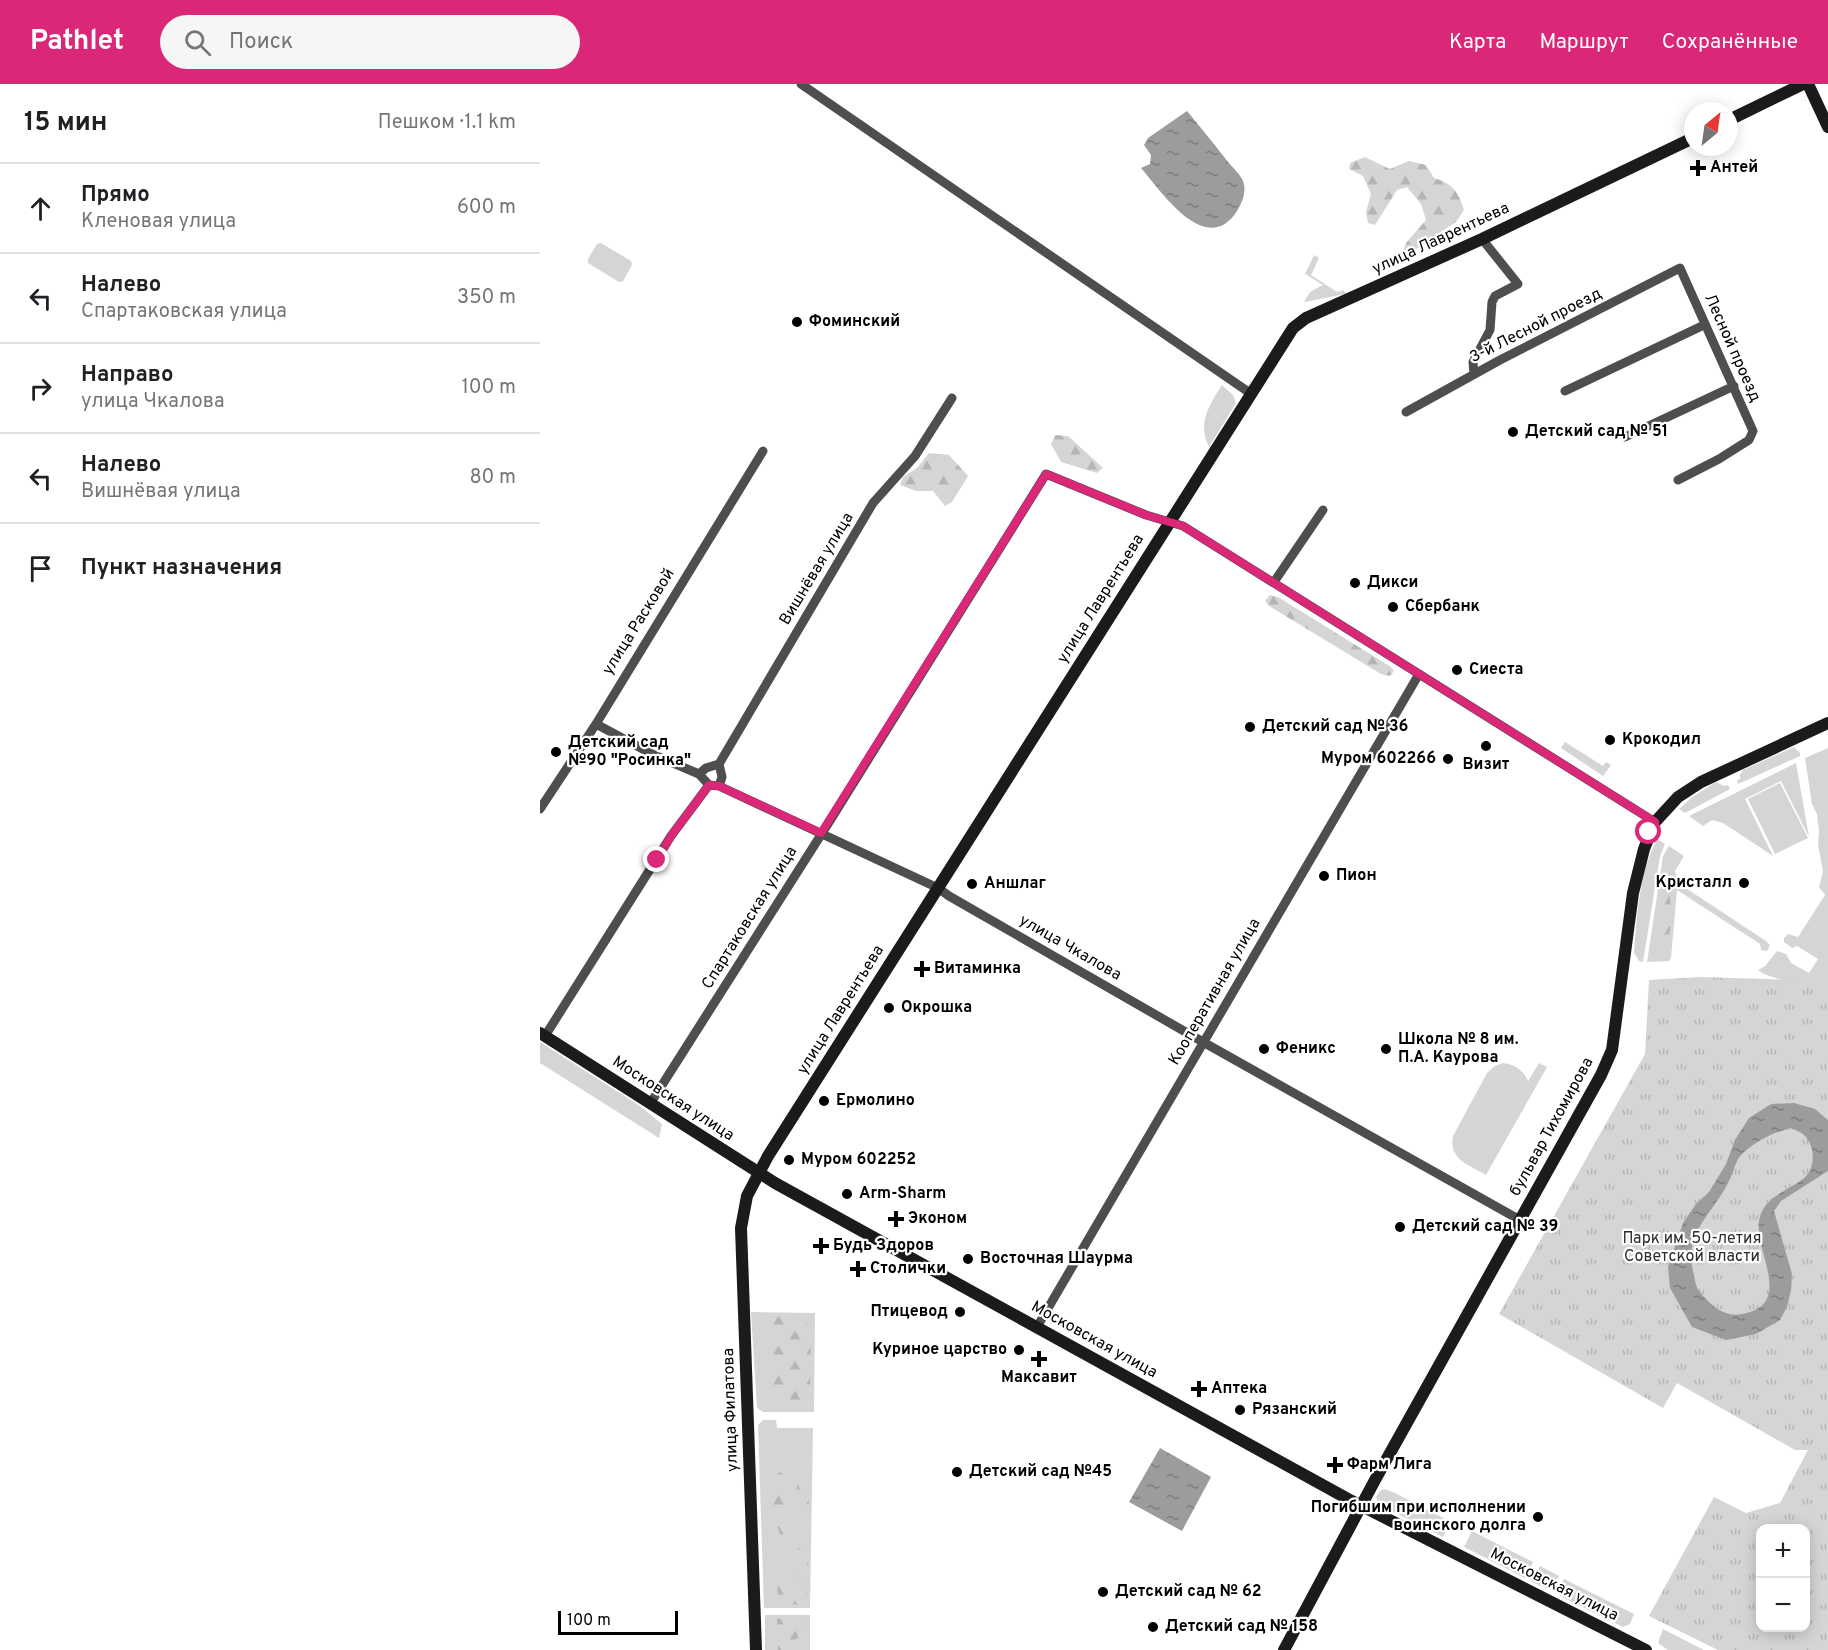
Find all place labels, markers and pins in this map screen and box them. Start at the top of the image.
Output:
place label: Антей [1710,158,1758,178]
marker: Антей [1691,161,1705,175]
place label: Фоминский [809,312,900,332]
marker: Фоминский [790,315,804,329]
place label: Детский сад № 51 [1525,422,1668,442]
marker: Детский сад № 51 [1506,425,1520,439]
place label: Дикси [1367,573,1418,593]
marker: Дикси [1348,576,1362,590]
place label: Сбербанк [1405,597,1480,617]
marker: Сбербанк [1386,600,1400,614]
place label: Сиеста [1469,660,1523,680]
marker: Сиеста [1450,663,1464,677]
place label: Детский сад № 36 [1262,717,1408,737]
marker: Детский сад № 36 [1243,720,1257,734]
place label: Крокодил [1622,730,1701,750]
place label: Детский сад №90 "Росинка" [568,733,691,771]
marker: Крокодил [1603,733,1617,747]
marker: Визит [1479,739,1493,753]
marker: Детский сад №90 "Росинка" [549,745,563,759]
place label: Муром 602266 [1321,749,1436,769]
marker: Муром 602266 [1441,752,1455,766]
place label: Визит [1463,755,1510,775]
place label: Пион [1336,866,1377,886]
marker: Пион [1317,869,1331,883]
place label: Кристалл [1656,873,1732,893]
place label: Аншлаг [984,874,1046,894]
marker: Кристалл [1737,876,1751,890]
marker: Аншлаг [965,877,979,891]
place label: Витаминка [934,959,1021,979]
marker: Витаминка [915,962,929,976]
place label: Окрошка [901,998,972,1018]
marker: Окрошка [882,1001,896,1015]
place label: Школа № 8 им. П.А. Каурова [1398,1030,1519,1068]
place label: Феникс [1276,1039,1336,1059]
marker: Феникс [1257,1042,1271,1056]
marker: Школа № 8 им. П.А. Каурова [1379,1042,1393,1056]
place label: Ермолино [836,1091,915,1111]
marker: Ермолино [817,1094,831,1108]
place label: Муром 602252 [801,1150,916,1170]
marker: Муром 602252 [782,1153,796,1167]
place label: Arm-Sharm [859,1184,946,1204]
marker: Arm-Sharm [840,1187,854,1201]
place label: Эконом [908,1209,967,1229]
marker: Эконом [889,1212,903,1226]
place label: Детский сад № 39 [1412,1217,1558,1237]
marker: Детский сад № 39 [1393,1220,1407,1234]
place label: Будь Здоров [833,1236,934,1256]
marker: Будь Здоров [814,1239,828,1253]
place label: Восточная Шаурма [980,1249,1133,1269]
marker: Восточная Шаурма [961,1252,975,1266]
place label: Столички [870,1259,946,1279]
marker: Столички [851,1262,865,1276]
place label: Птицевод [870,1302,948,1322]
marker: Птицевод [953,1305,967,1319]
place label: Куриное царство [872,1340,1007,1360]
marker: Куриное царство [1012,1343,1026,1357]
marker: Максавит [1032,1352,1046,1366]
place label: Максавит [1001,1368,1077,1388]
place label: Аптека [1211,1379,1267,1399]
marker: Аптека [1192,1382,1206,1396]
place label: Рязанский [1252,1400,1337,1420]
marker: Рязанский [1233,1403,1247,1417]
place label: Фарм Лига [1347,1455,1432,1475]
marker: Фарм Лига [1328,1458,1342,1472]
place label: Детский сад №45 [969,1462,1112,1482]
marker: Детский сад №45 [950,1465,964,1479]
place label: Погибшим при исполнении воинского долга [1311,1498,1526,1536]
marker: Погибшим при исполнении воинского долга [1531,1510,1545,1524]
place label: Детский сад № 62 [1115,1582,1262,1602]
marker: Детский сад № 62 [1096,1585,1110,1599]
place label: Детский сад № 158 [1165,1617,1318,1637]
marker: Детский сад № 158 [1146,1620,1160,1634]

